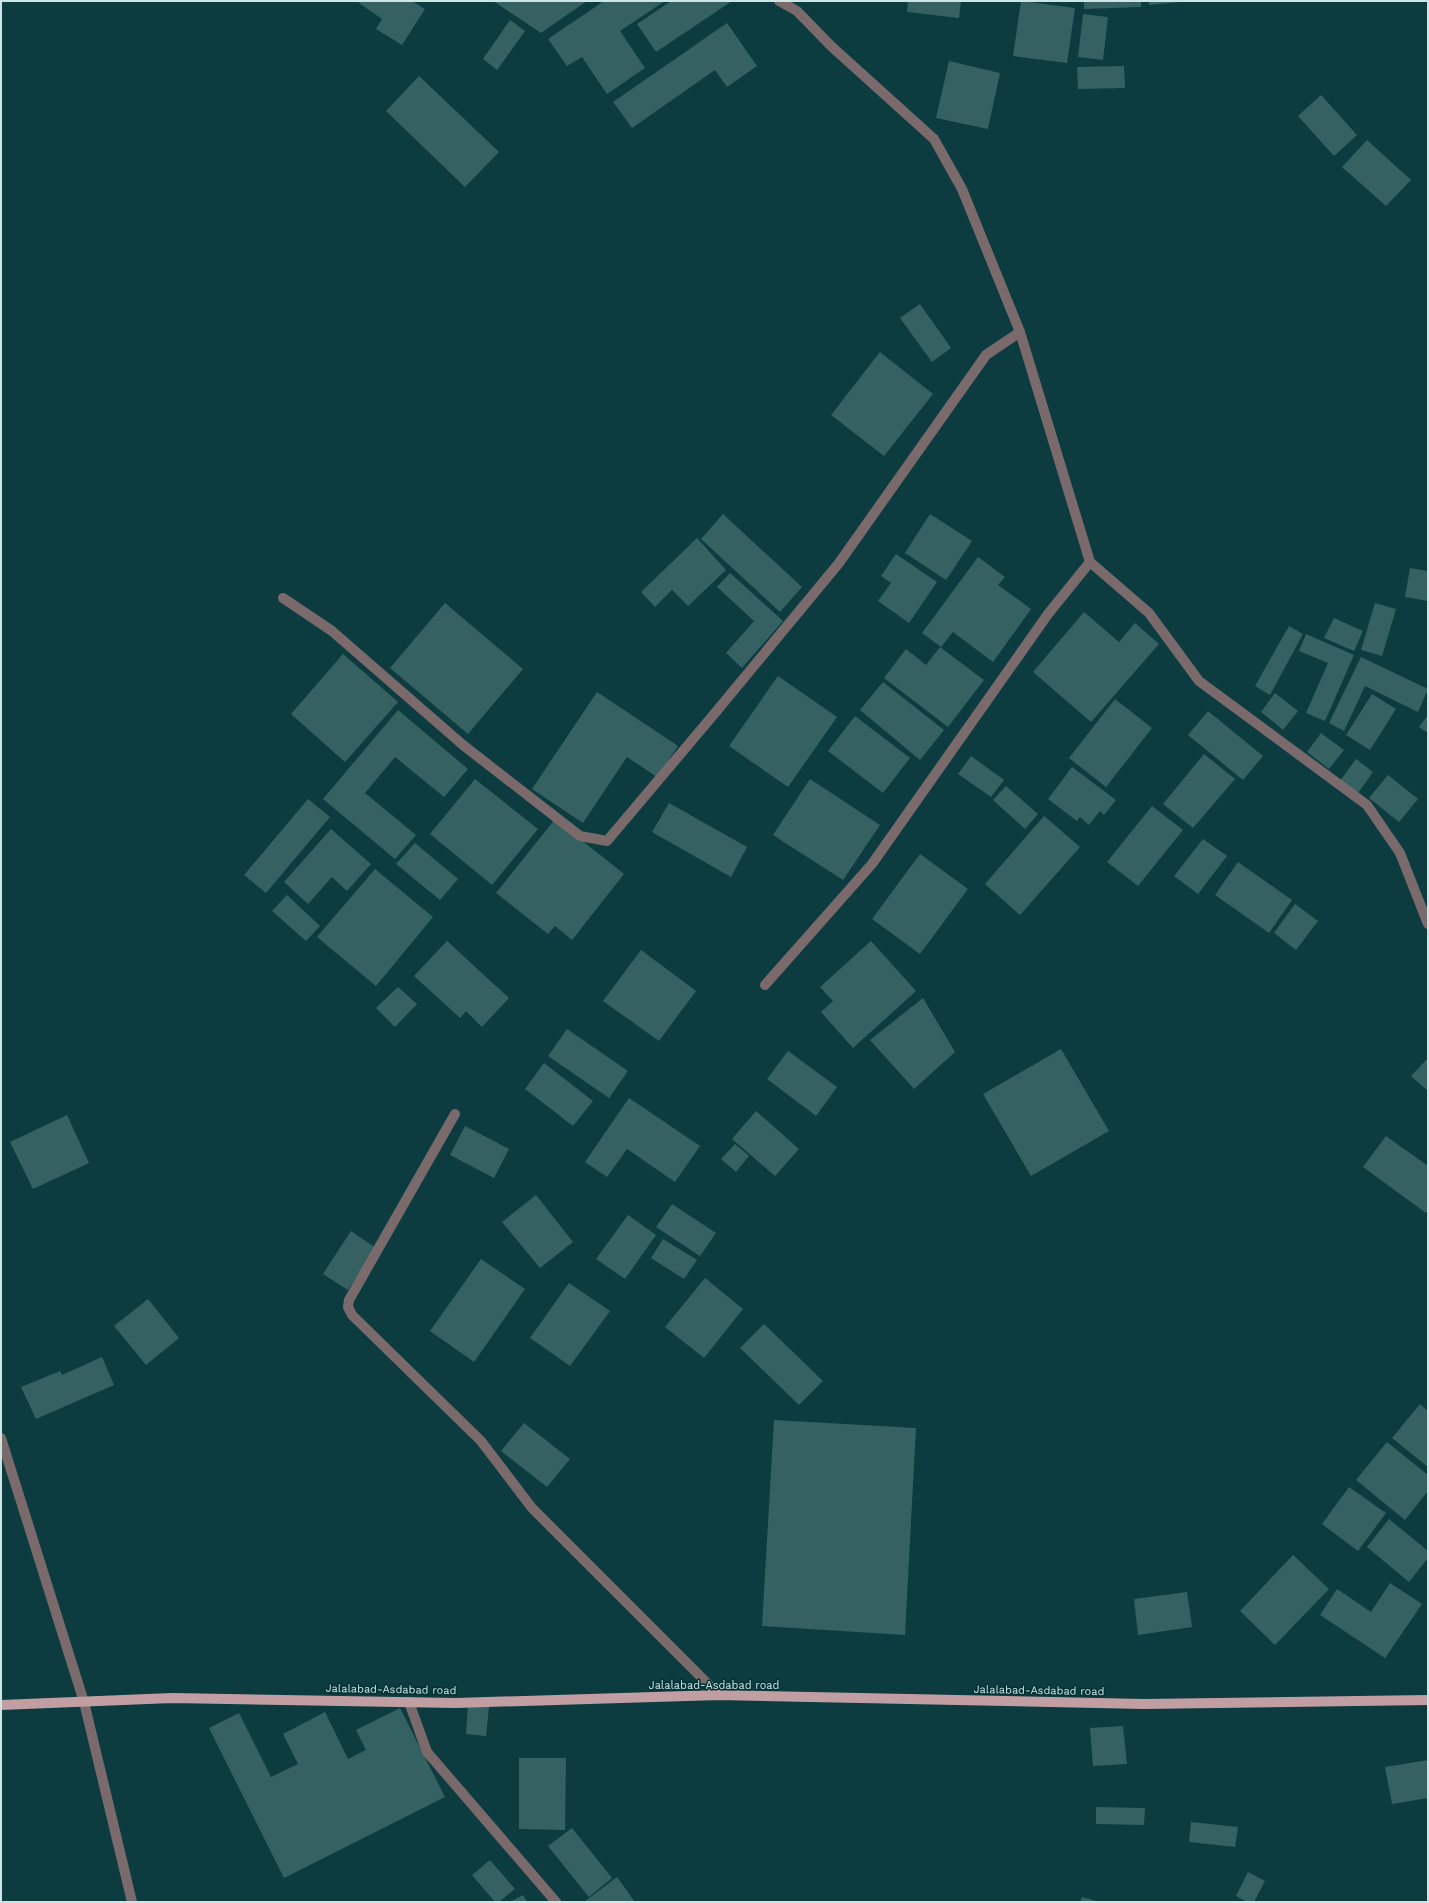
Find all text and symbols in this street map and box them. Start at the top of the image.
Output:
street label: Jalalabad-Asdabad road [649,1679,779,1692]
street label: Jalalabad-Asdabad road [325,1682,456,1697]
street label: Jalalabad-Asdabad road [973,1683,1104,1698]

